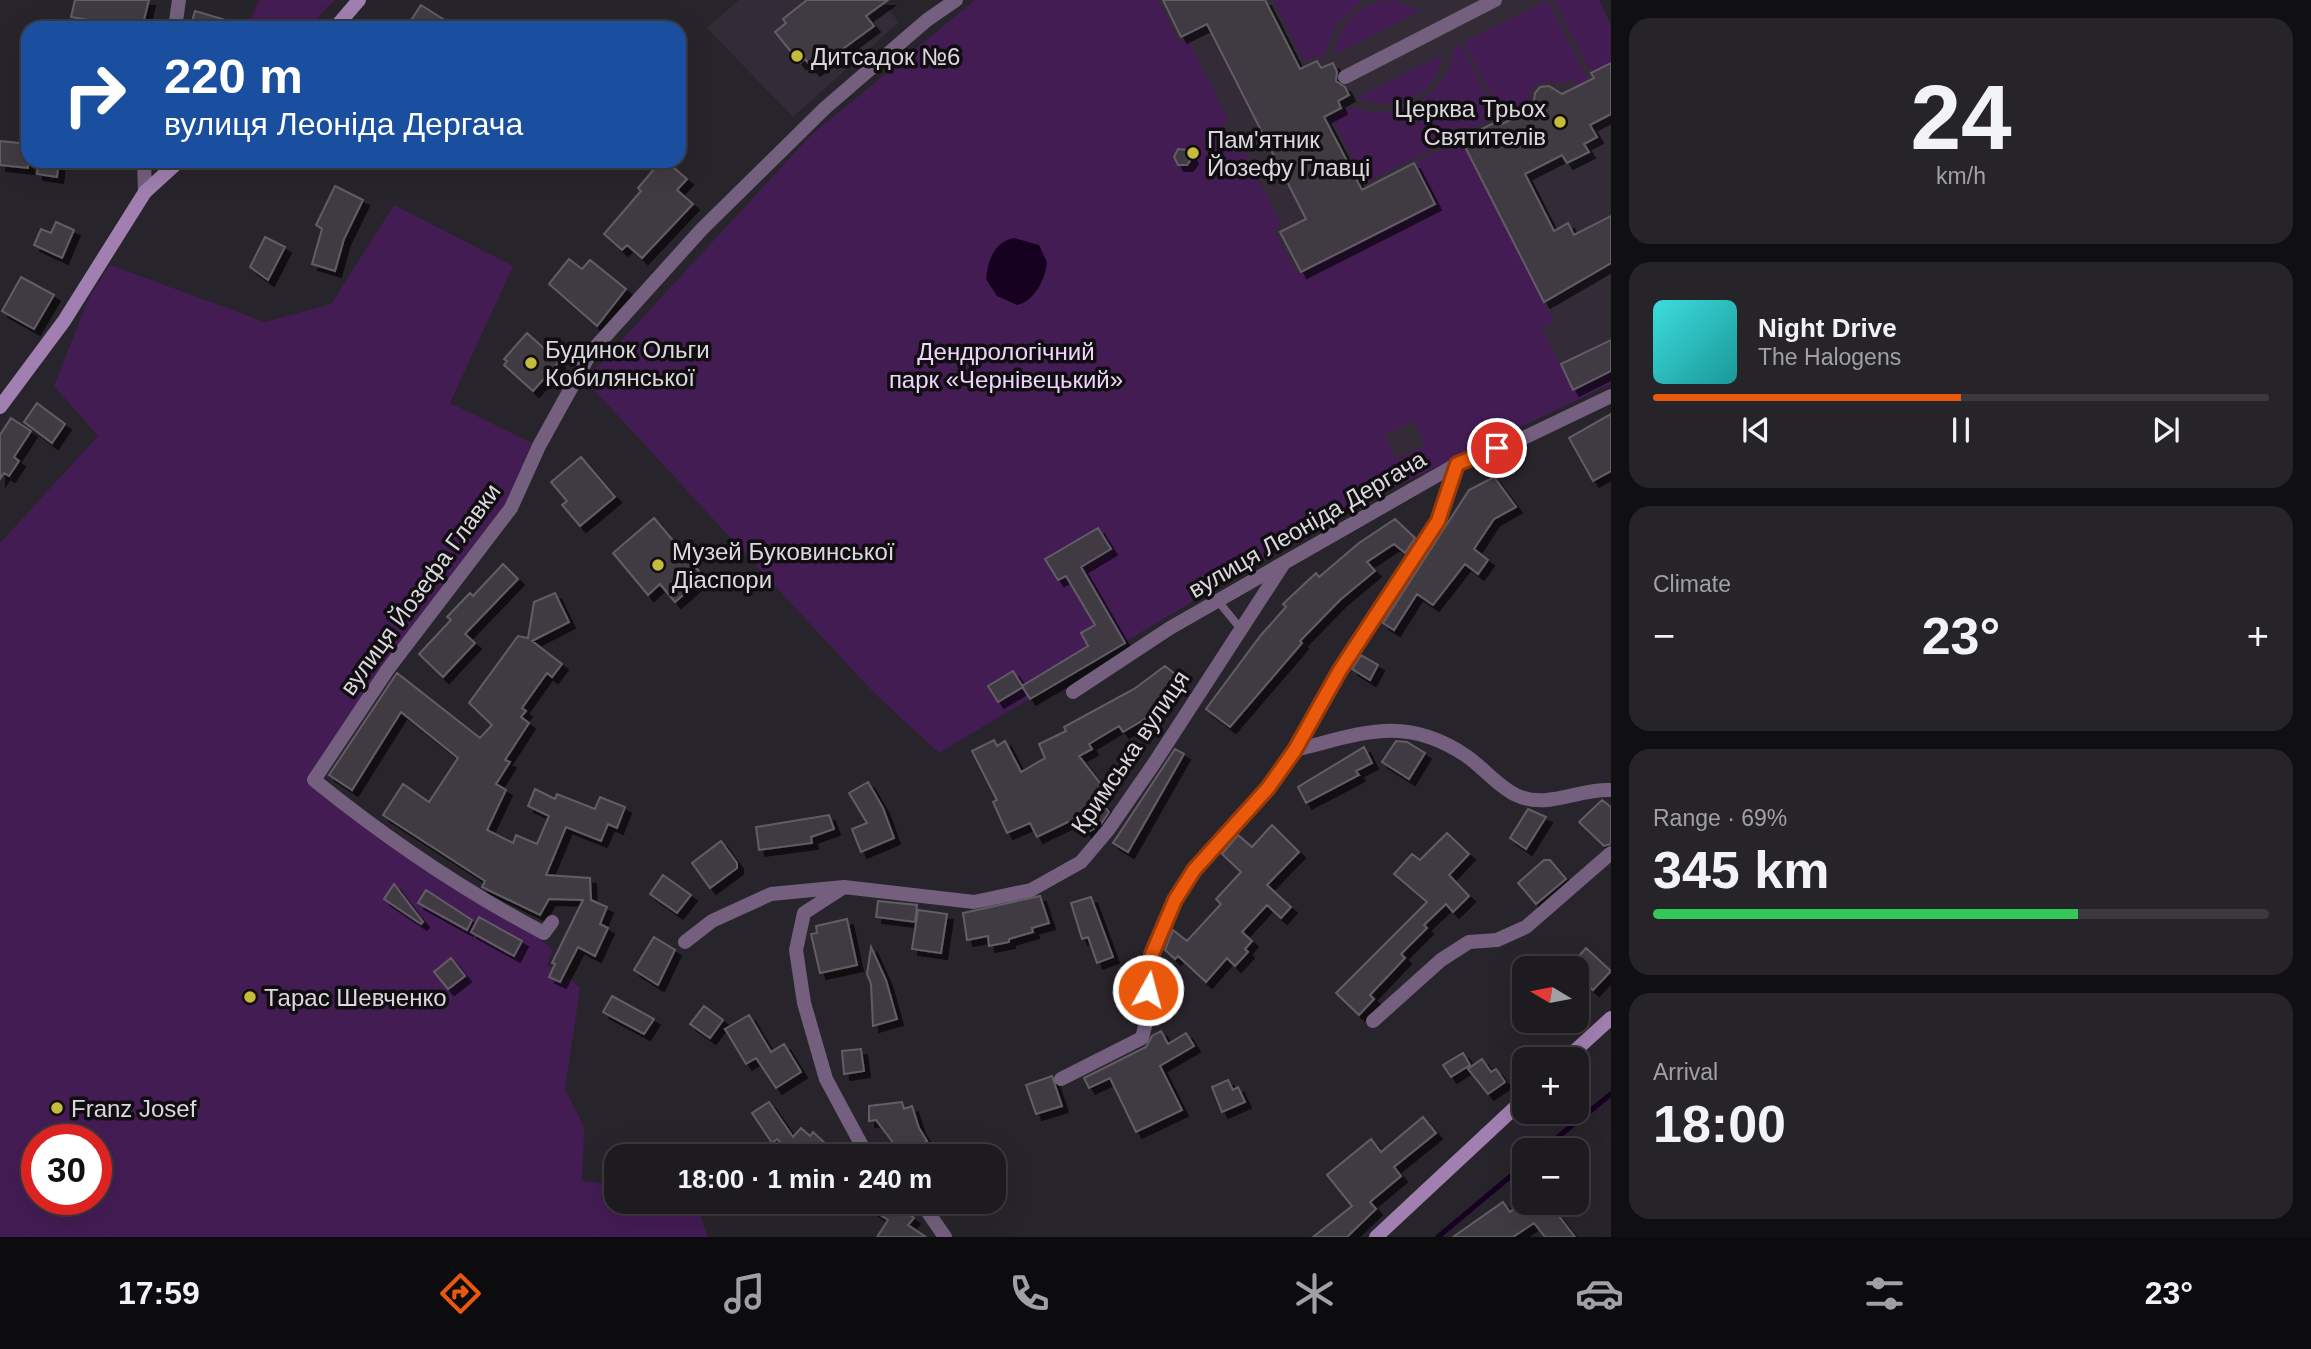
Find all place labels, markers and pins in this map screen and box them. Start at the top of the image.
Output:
place label: Дитсадок №6 [811,43,960,70]
marker: Дитсадок №6 [789,48,805,64]
place label: Церква Трьох Святителів [1394,95,1546,150]
marker: Церква Трьох Святителів [1552,114,1568,130]
place label: Пам'ятник Йозефу Главці [1207,126,1370,181]
marker: Пам'ятник Йозефу Главці [1185,145,1201,161]
place label: Будинок Ольги Кобилянської [545,336,710,391]
marker: Будинок Ольги Кобилянської [523,355,539,371]
pin [1467,418,1527,478]
place label: Музей Буковинської Діаспори [672,538,895,593]
marker: Музей Буковинської Діаспори [650,557,666,573]
place label: Тарас Шевченко [264,984,447,1011]
marker: Тарас Шевченко [242,989,258,1005]
place label: Franz Josef [71,1095,197,1122]
marker: Franz Josef [49,1100,65,1116]

